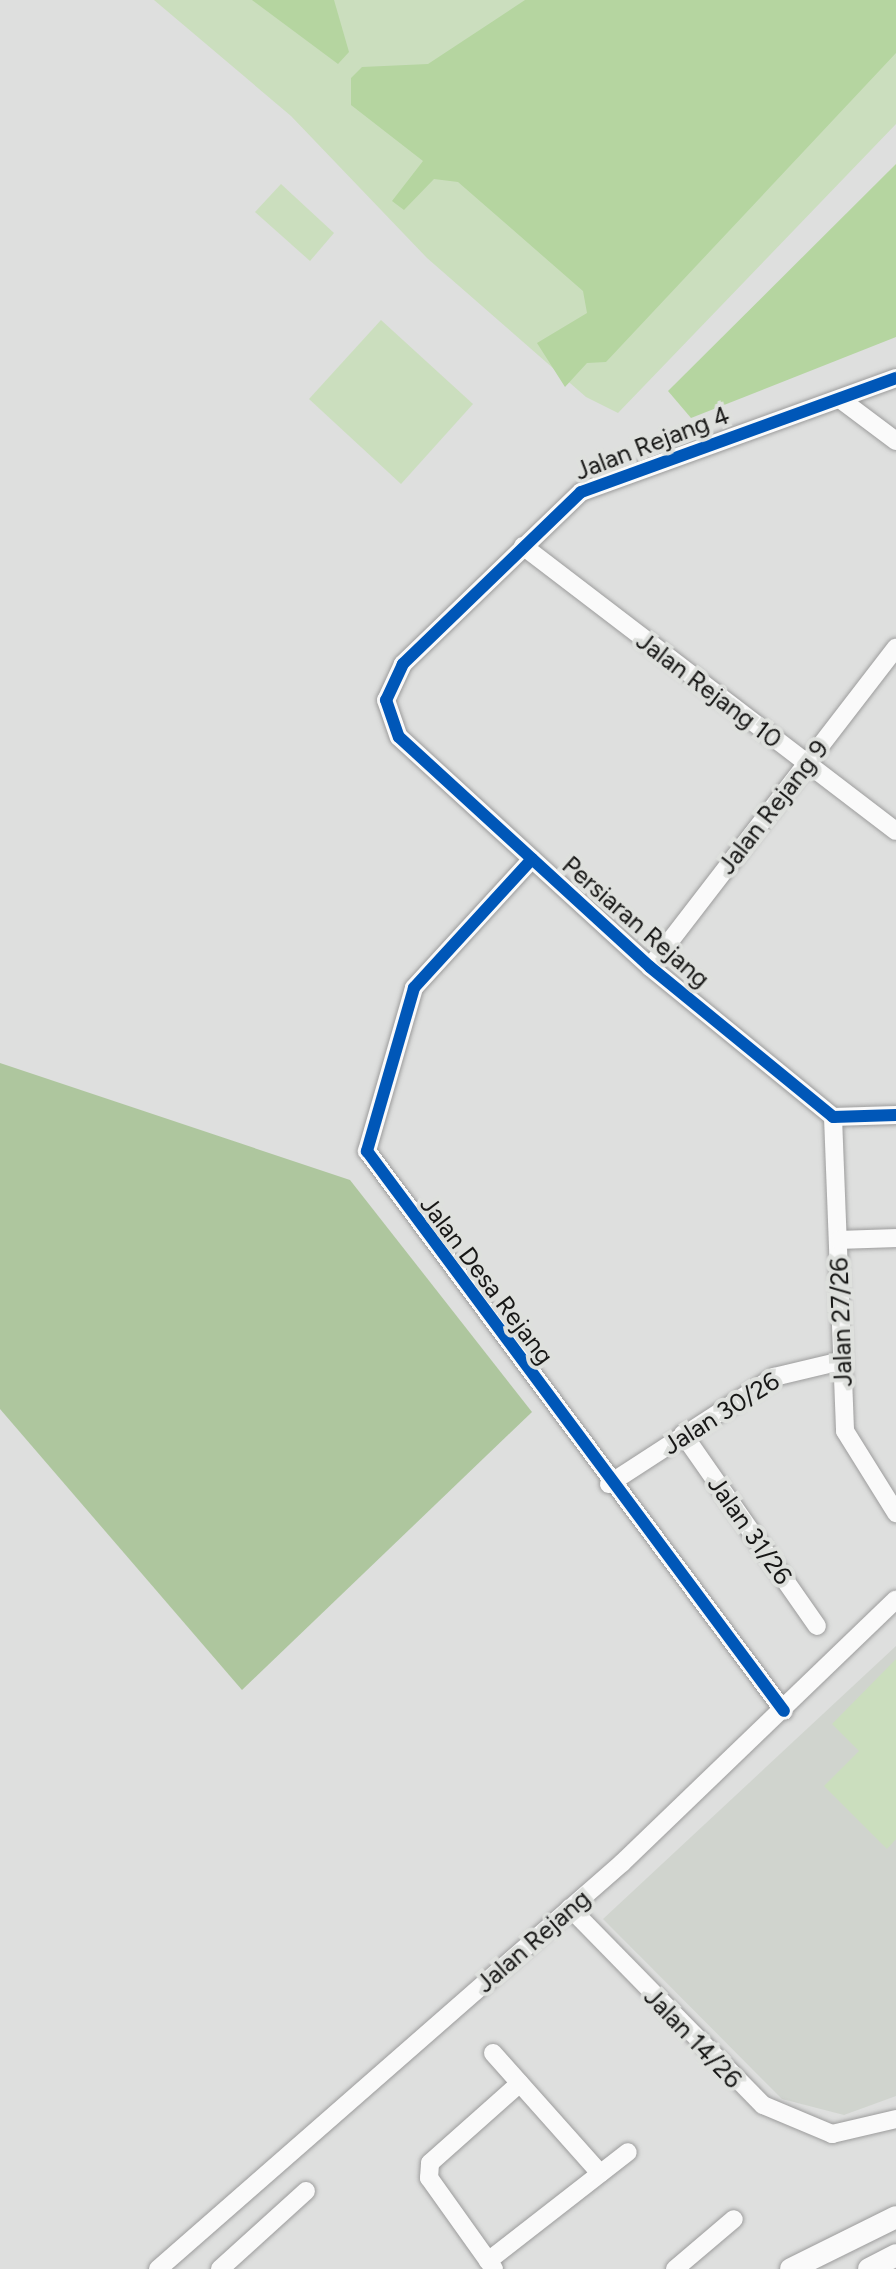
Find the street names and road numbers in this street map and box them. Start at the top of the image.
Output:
street label: Jalan Rejang 4 [570,400,734,486]
street label: Jalan Rejang 10 [631,626,787,754]
street label: Jalan Rejang 9 [711,734,835,880]
street label: Persiaran Rejang [556,850,716,994]
street label: Jalan Desa Rejang [414,1190,560,1370]
street label: Jalan 27/26 [824,1257,858,1387]
street label: Jalan 30/26 [657,1365,785,1461]
street label: Jalan 31/26 [702,1470,798,1590]
street label: Jalan Rejang [470,1883,596,1999]
street label: Jalan 14/26 [638,1982,748,2094]

